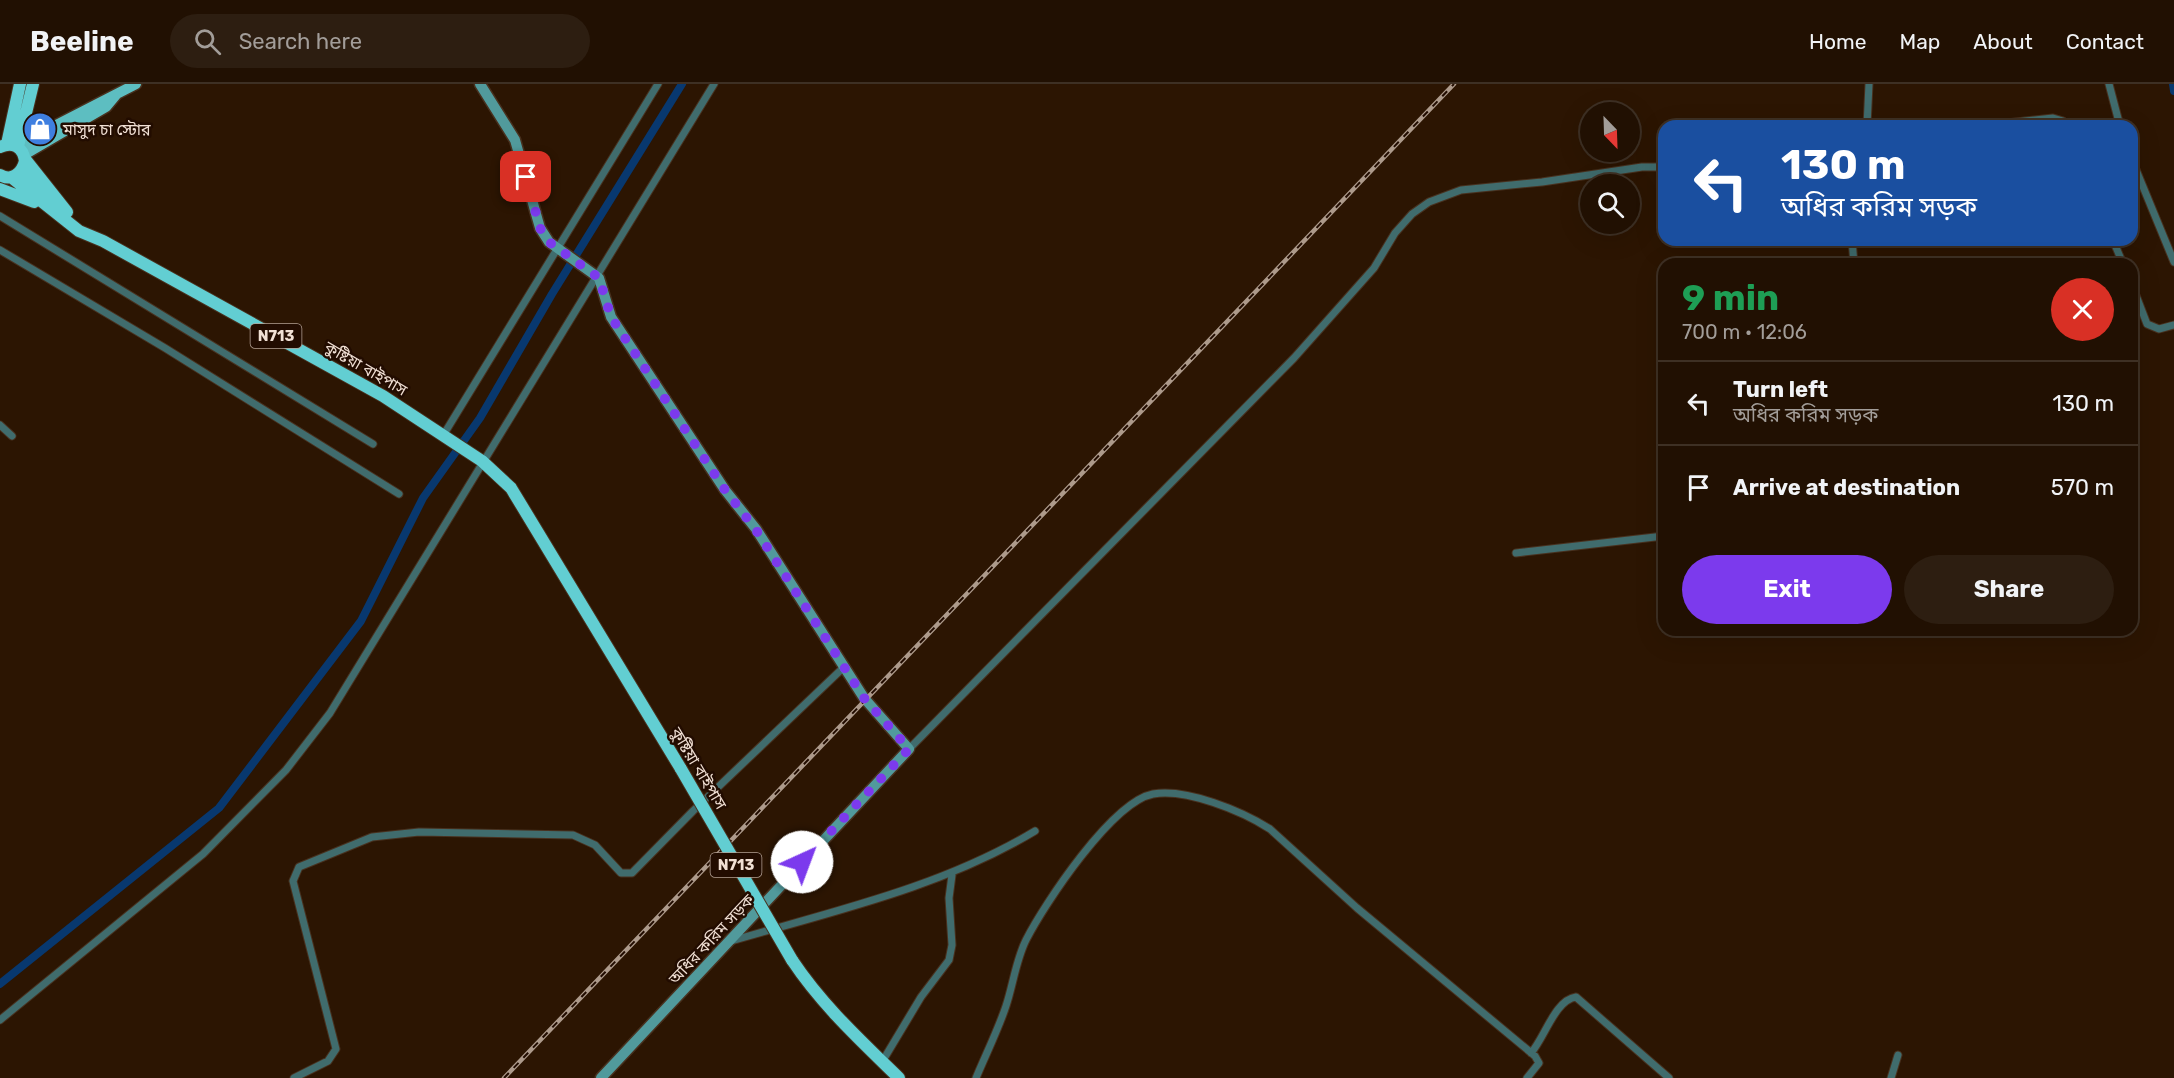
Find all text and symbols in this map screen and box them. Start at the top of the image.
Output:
search box [170,14,590,68]
text: Beeline [30,25,134,58]
icon: search [191,25,224,58]
text: Search here [239,28,362,55]
text: Home [1809,29,1866,54]
text: Map [1899,29,1940,54]
text: About [1973,29,2033,54]
text: Contact [2066,29,2144,54]
north arrow [1580,102,1640,162]
map controls [1580,102,1640,234]
shop icon: মাসুদ চা স্টোর [22,111,58,147]
place label: মাসুদ চা স্টোর [62,120,151,139]
text: 130 m [1781,140,1906,190]
icon: left [1682,144,1760,222]
pin [500,151,551,202]
icon: arrive [509,160,542,193]
button: search [1580,174,1640,234]
text: অধির করিম সড়ক [1781,191,1977,223]
text: 9 min [1682,276,1779,319]
button: close [2051,278,2114,341]
text: 700 m · 12:06 [1682,320,1807,344]
road number: N713 [250,324,302,348]
street label: কুষ্টিয়া বাইপাস [320,337,411,400]
text: Turn left [1733,376,1828,403]
icon: left [1682,387,1715,420]
text: 130 m [2052,390,2114,417]
text: অধির করিম সড়ক [1733,403,1878,427]
icon: arrive [1682,471,1715,504]
text: Arrive at destination [1733,474,1960,501]
text: 570 m [2051,474,2114,501]
button: Exit [1682,555,1892,624]
button: Share [1904,555,2114,624]
street label: কুষ্টিয়া বাইপাস [666,723,731,813]
position arrow [770,830,834,894]
road number: N713 [710,853,762,877]
street label: অধির করিম সড়ক [664,890,759,989]

